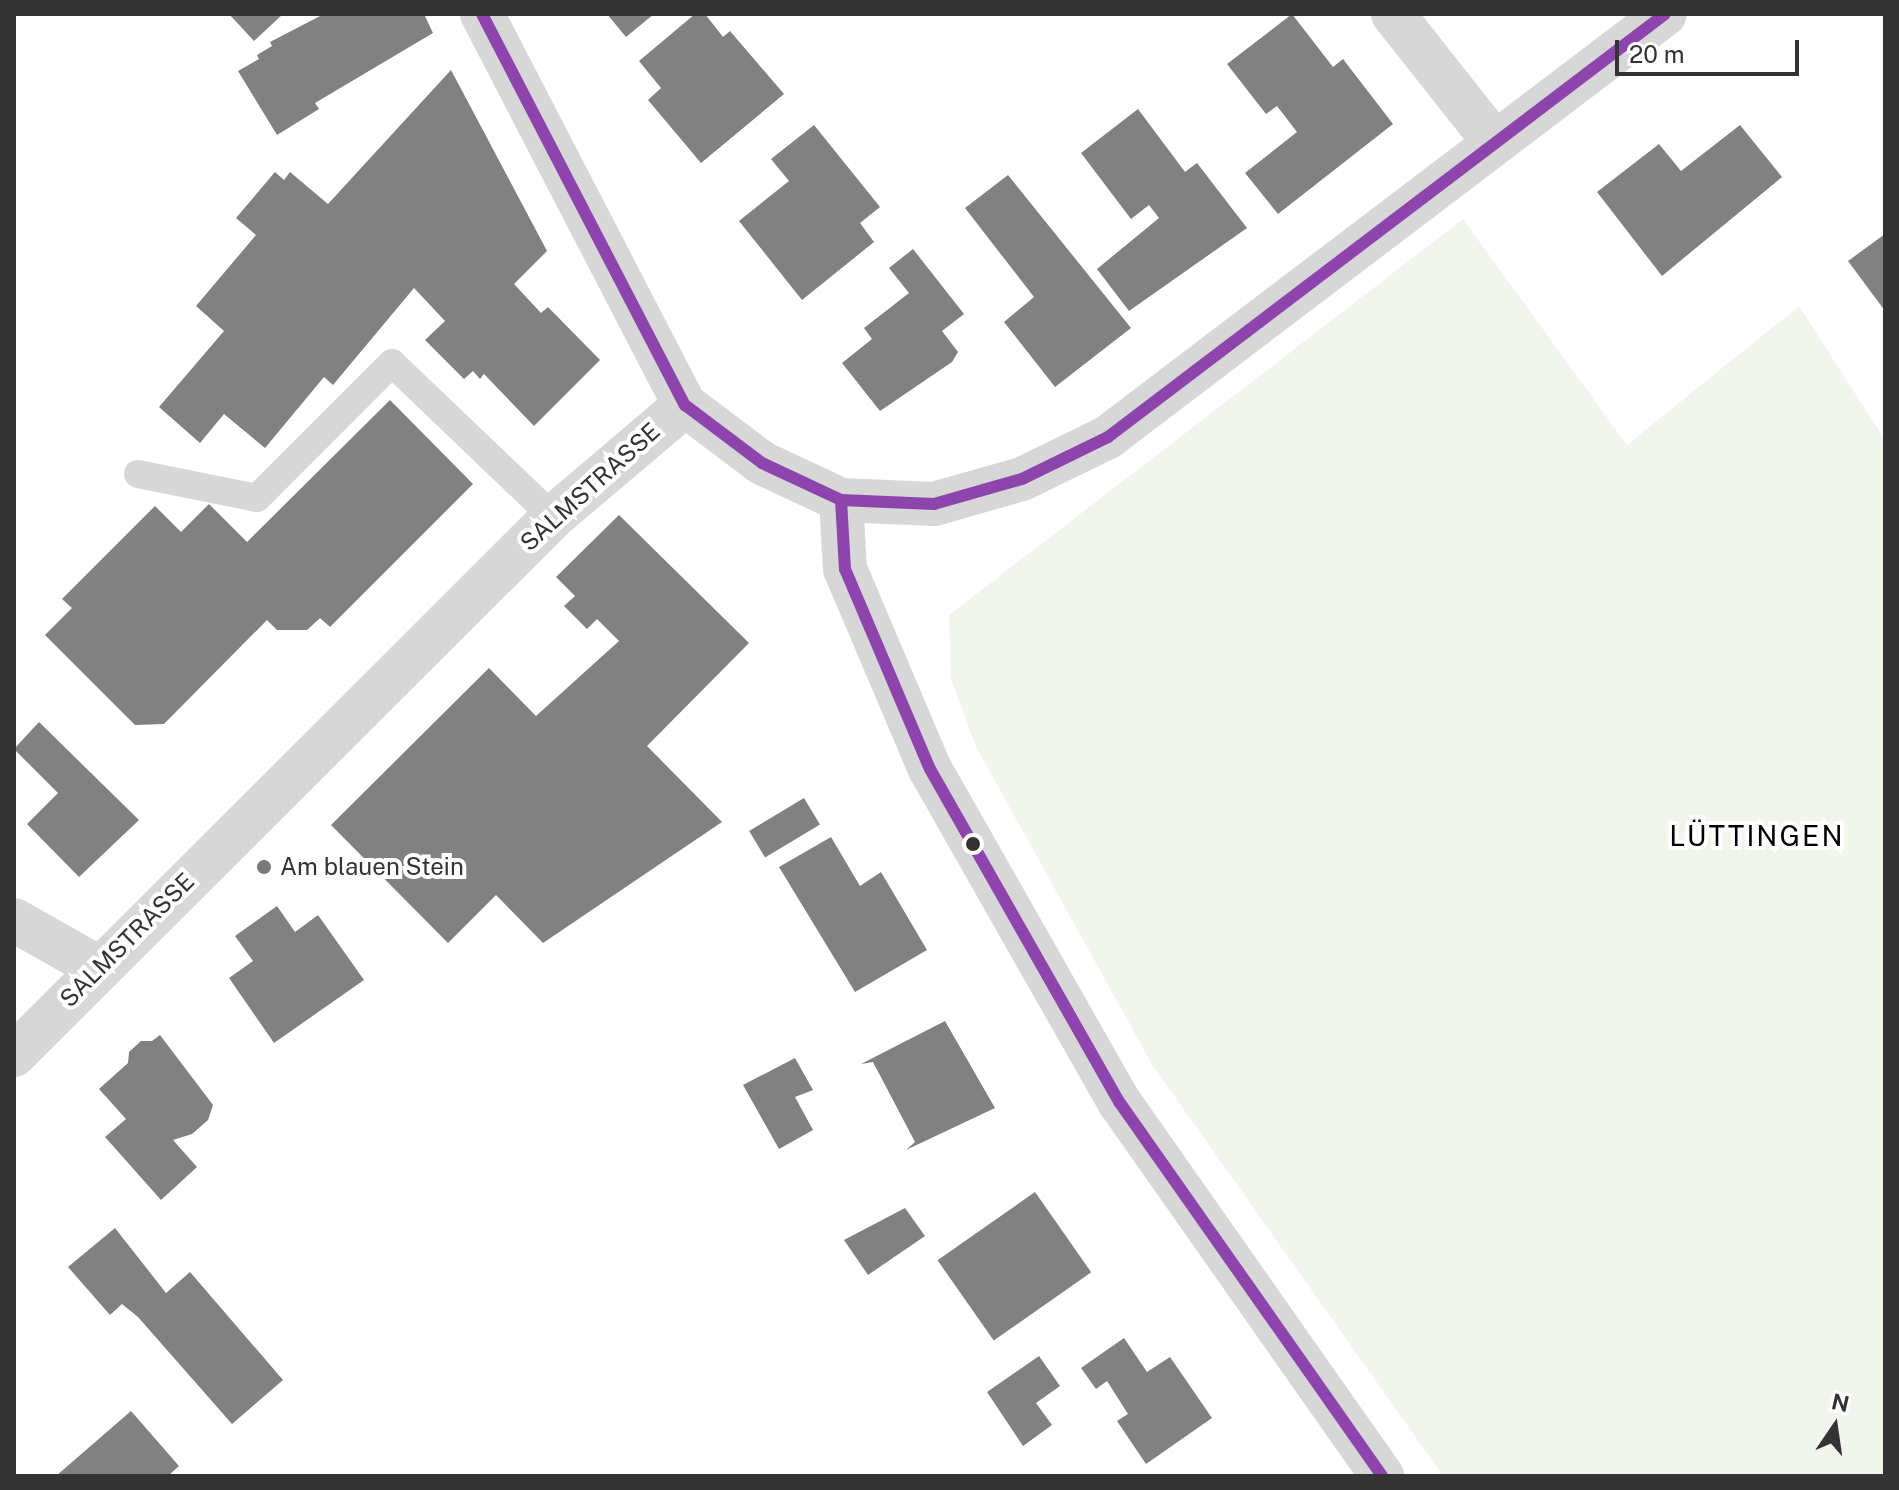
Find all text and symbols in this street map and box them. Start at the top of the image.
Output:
scale bar [1619,24,1803,74]
text: 20 m [1629,40,1685,68]
street label: SALMSTRASSE [514,417,666,557]
district label: LÜTTINGEN [1669,819,1845,853]
unlabelled marker [965,836,981,852]
place label: Am blauen Stein [280,853,464,881]
marker: Am blauen Stein [255,858,273,876]
street label: SALMSTRASSE [54,867,200,1013]
north arrow [1795,1386,1875,1466]
text: N [1829,1388,1852,1417]

